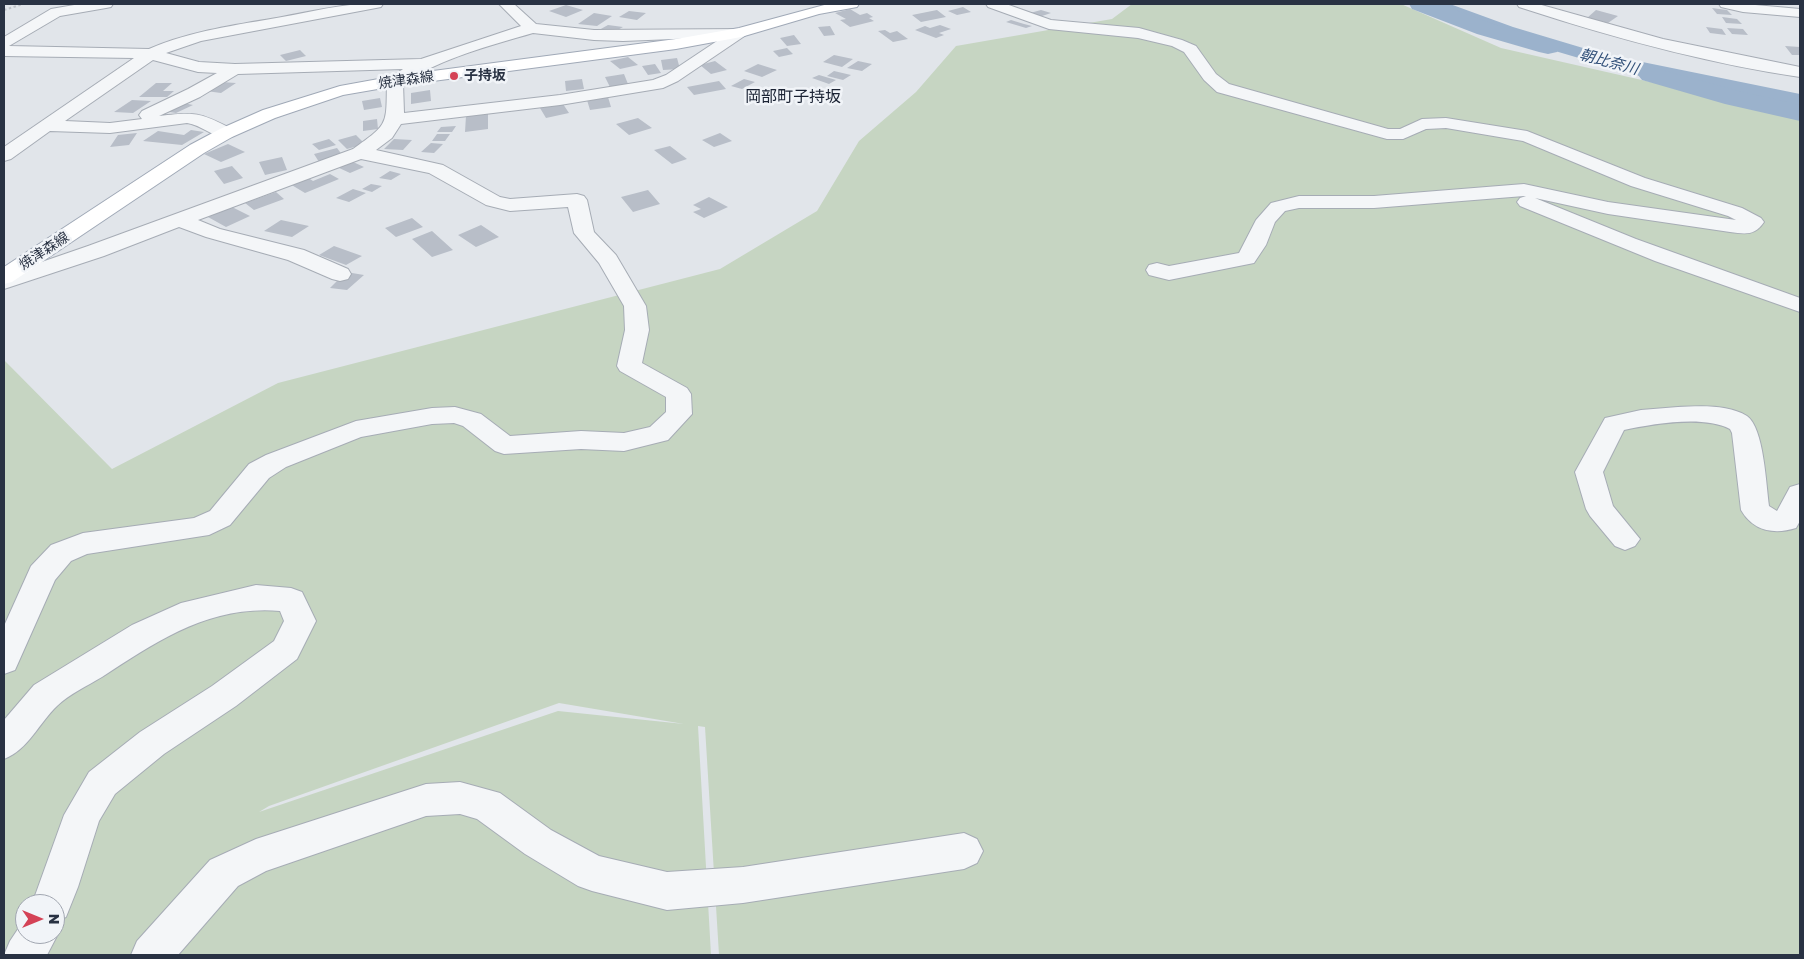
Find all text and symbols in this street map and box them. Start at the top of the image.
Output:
water label: 朝比奈川 [1578,46,1640,78]
street label: 焼津森線 [377,68,435,92]
place label: 子持坂 [464,68,506,84]
marker: 子持坂 [448,70,460,82]
district label: 岡部町子持坂 [745,87,841,107]
street label: 焼津森線 [16,229,72,273]
north arrow [15,894,65,944]
text: N [46,914,63,924]

